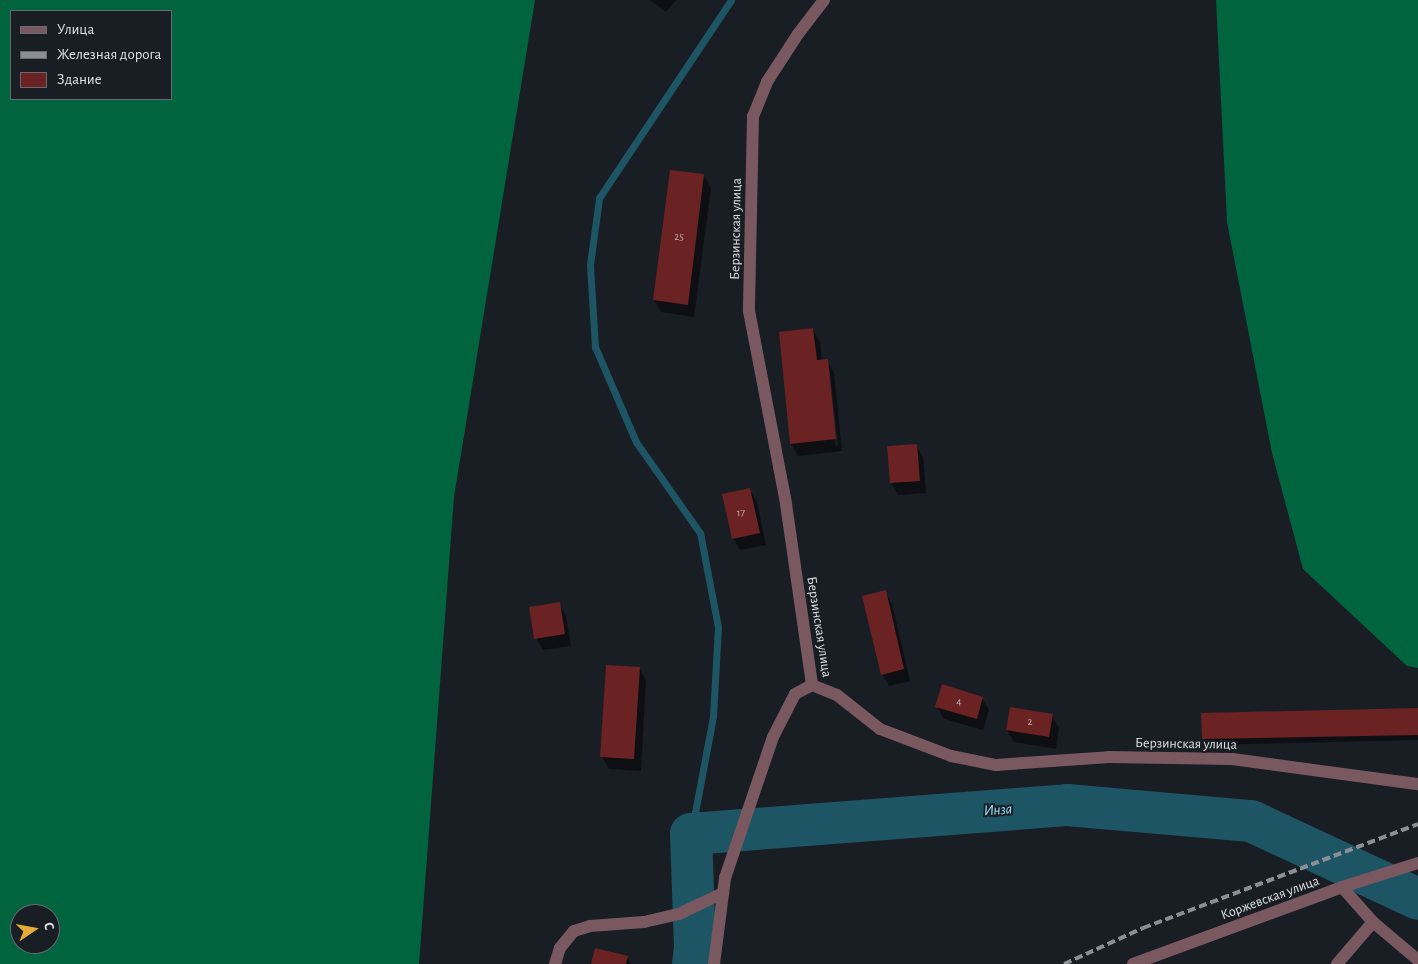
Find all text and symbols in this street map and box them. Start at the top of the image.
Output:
legend [10,10,172,100]
text: Улица [57,22,94,37]
text: Железная дорога [57,47,161,62]
text: Здание [57,72,102,87]
street label: Берзинская улица [727,178,745,280]
house number: 25 [674,230,684,244]
house number: 17 [737,506,745,520]
street label: Берзинская улица [803,575,835,679]
house number: 4 [956,695,962,709]
house number: 2 [1027,715,1033,729]
street label: Берзинская улица [1135,735,1237,753]
water label: Инза [983,800,1013,820]
street label: Коржевская улица [1219,872,1321,924]
north arrow [10,904,60,954]
text: С [41,921,56,931]

